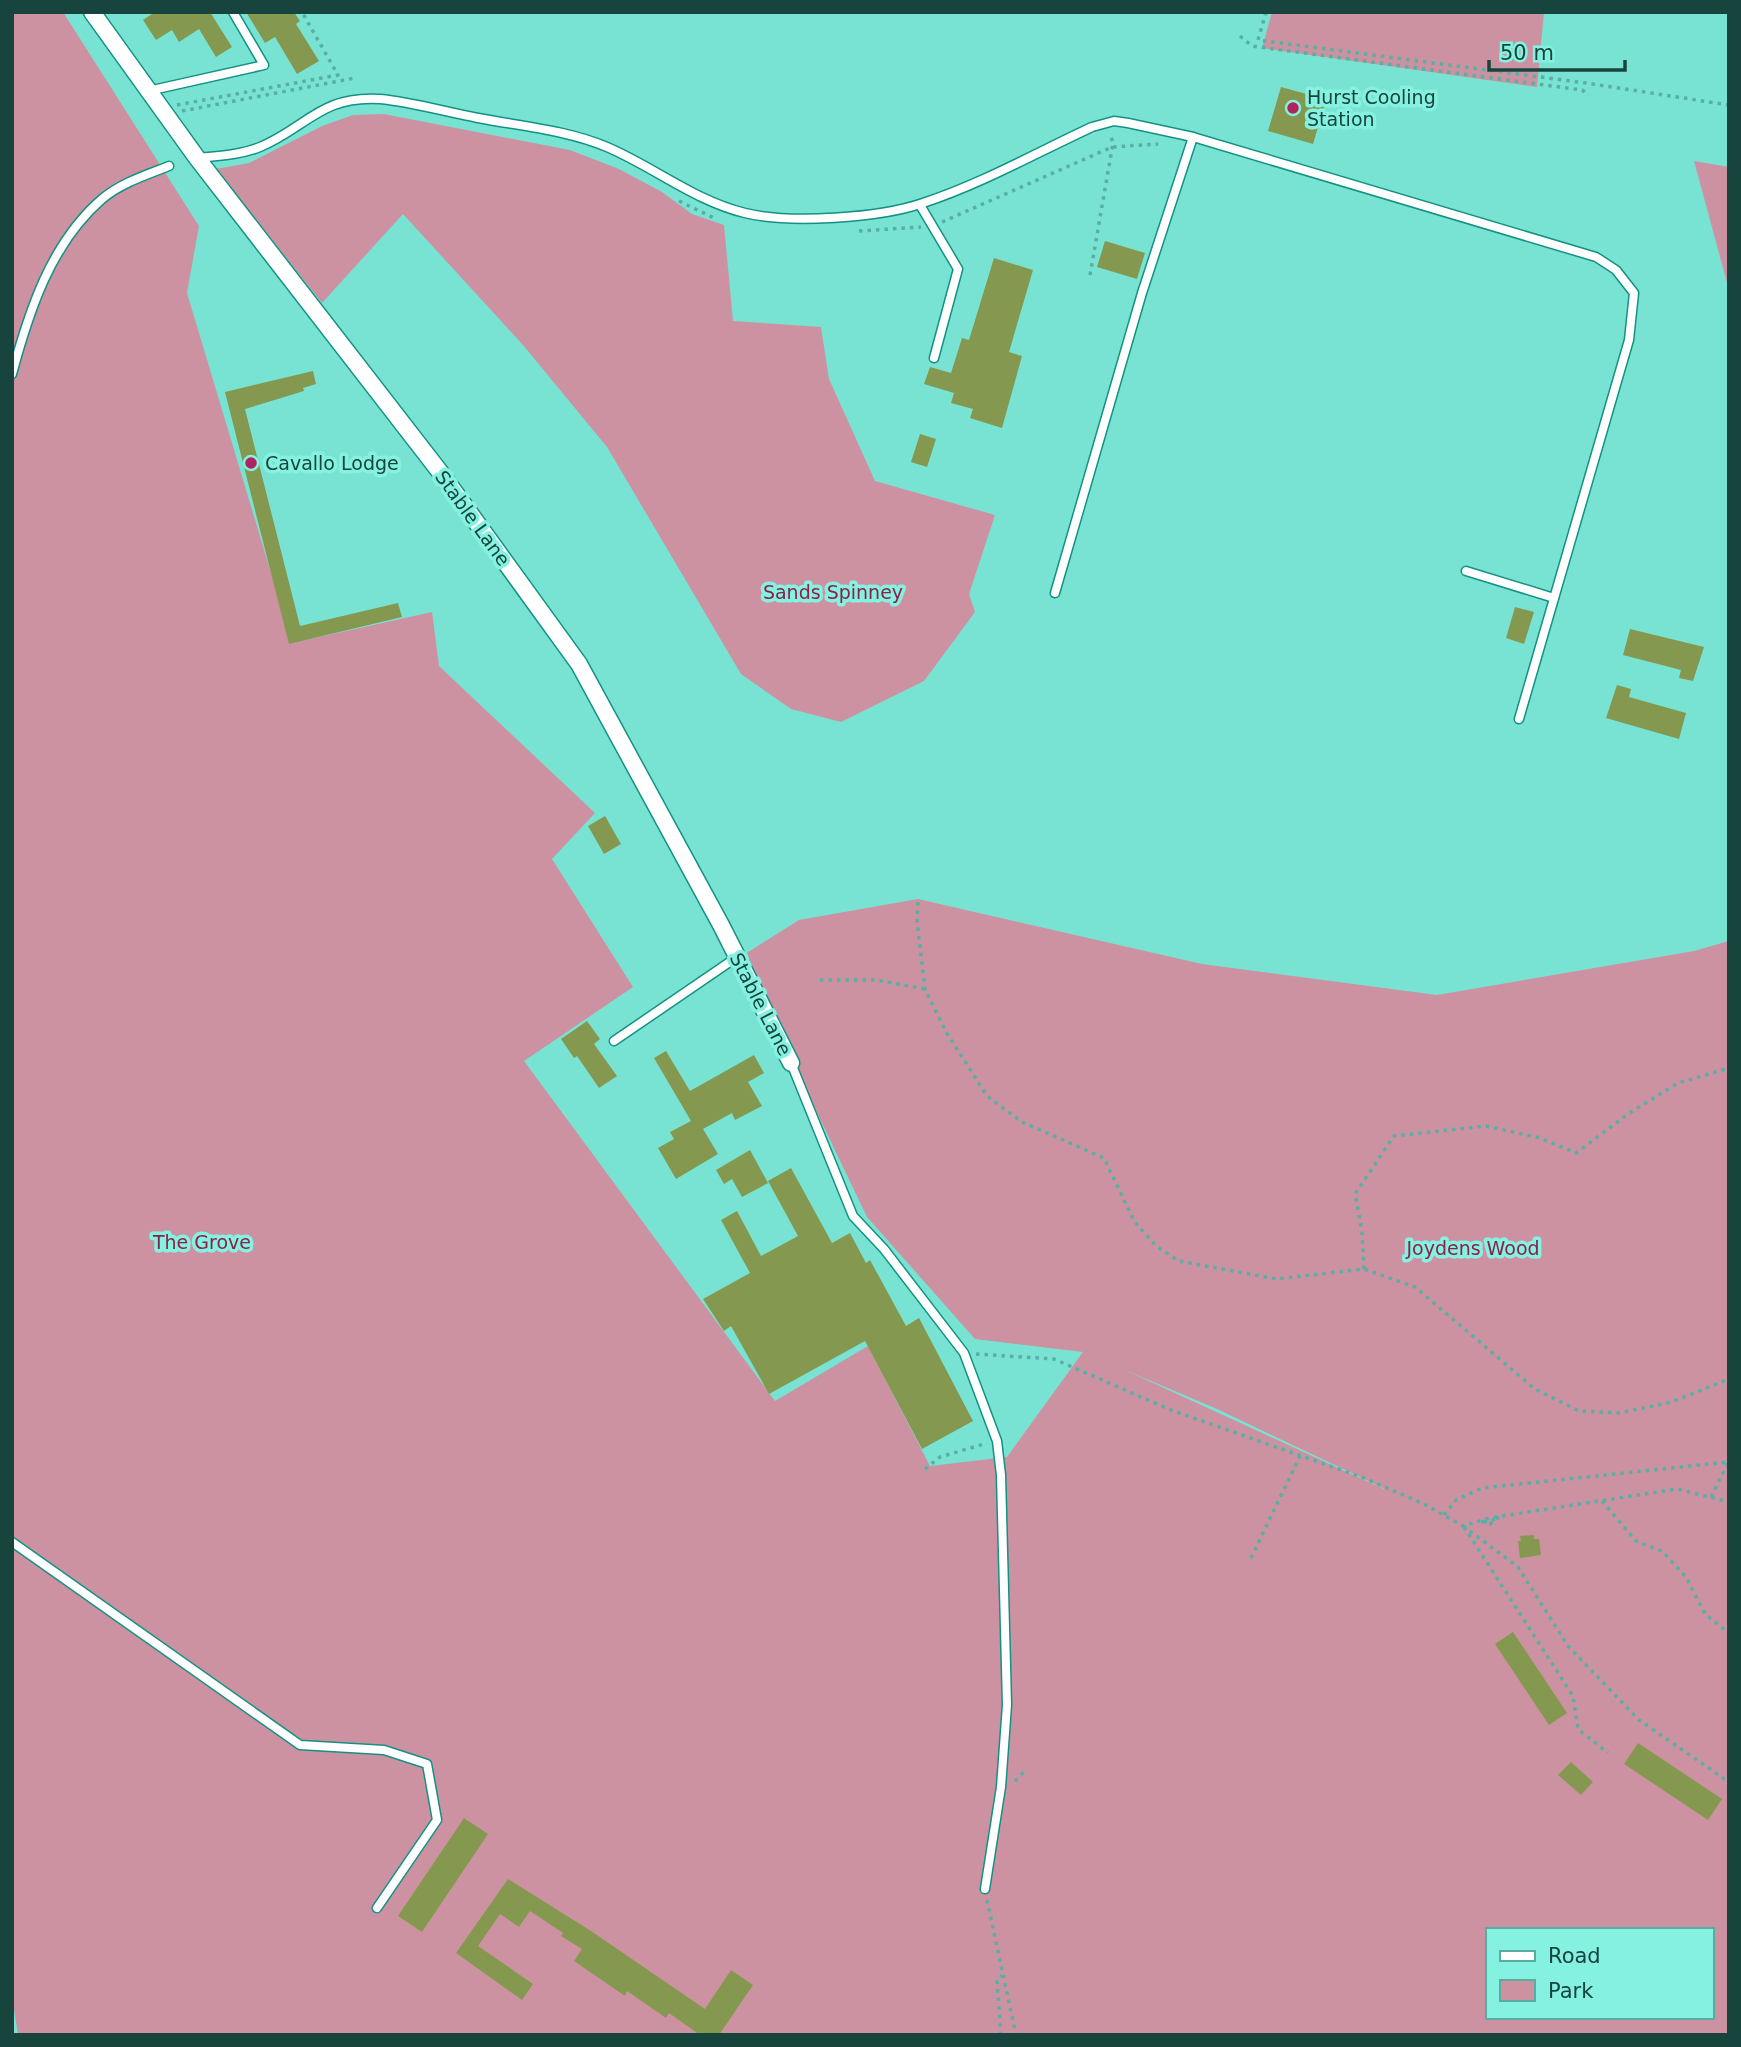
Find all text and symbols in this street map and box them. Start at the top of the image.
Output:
scale bar [1489,28,1626,72]
text: 50 m [1500,41,1554,65]
place label: Hurst Cooling Station [1307,86,1436,130]
marker: Hurst Cooling Station [1285,100,1301,116]
place label: Cavallo Lodge [265,452,399,474]
marker: Cavallo Lodge [243,455,259,471]
street label: Stable Lane [431,466,515,570]
park label: Sands Spinney [763,581,903,603]
street label: Stable Lane [726,949,796,1059]
park label: The Grove [152,1231,251,1253]
park label: Joydens Wood [1405,1237,1540,1259]
legend [1486,1928,1713,2019]
text: Road [1548,1944,1601,1968]
text: Park [1548,1979,1594,2003]

